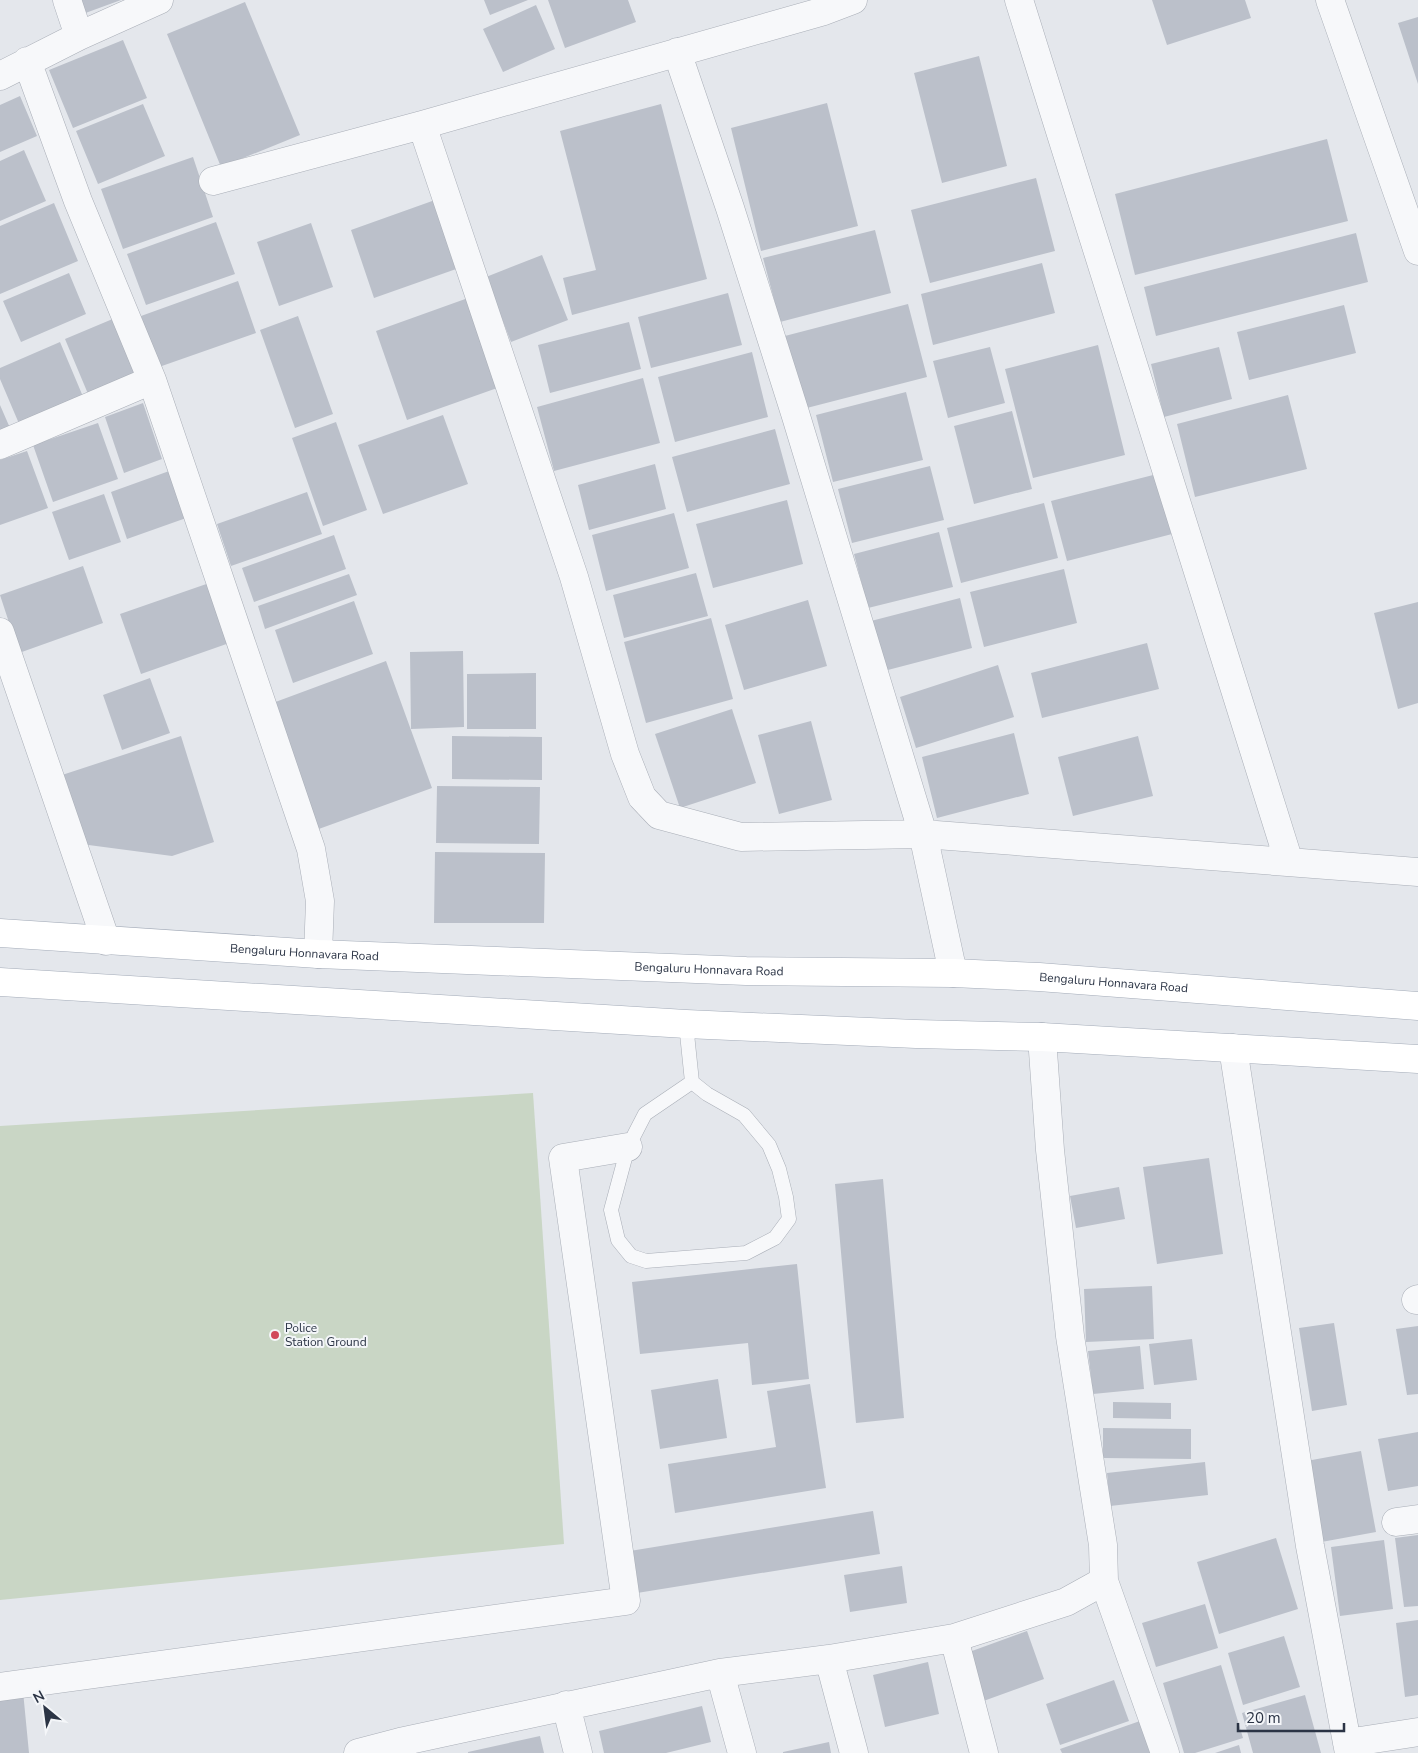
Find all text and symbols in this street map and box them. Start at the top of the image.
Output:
street label: Bengaluru Honnavara Road [229,940,379,964]
street label: Bengaluru Honnavara Road [634,959,784,979]
street label: Bengaluru Honnavara Road [1039,969,1189,996]
place label: Police Station Ground [285,1320,367,1350]
marker: Police Station Ground [269,1329,281,1341]
north arrow [20,1683,70,1733]
text: N [30,1686,48,1708]
scale bar [1238,1700,1344,1732]
text: 20 m [1246,1708,1281,1728]

